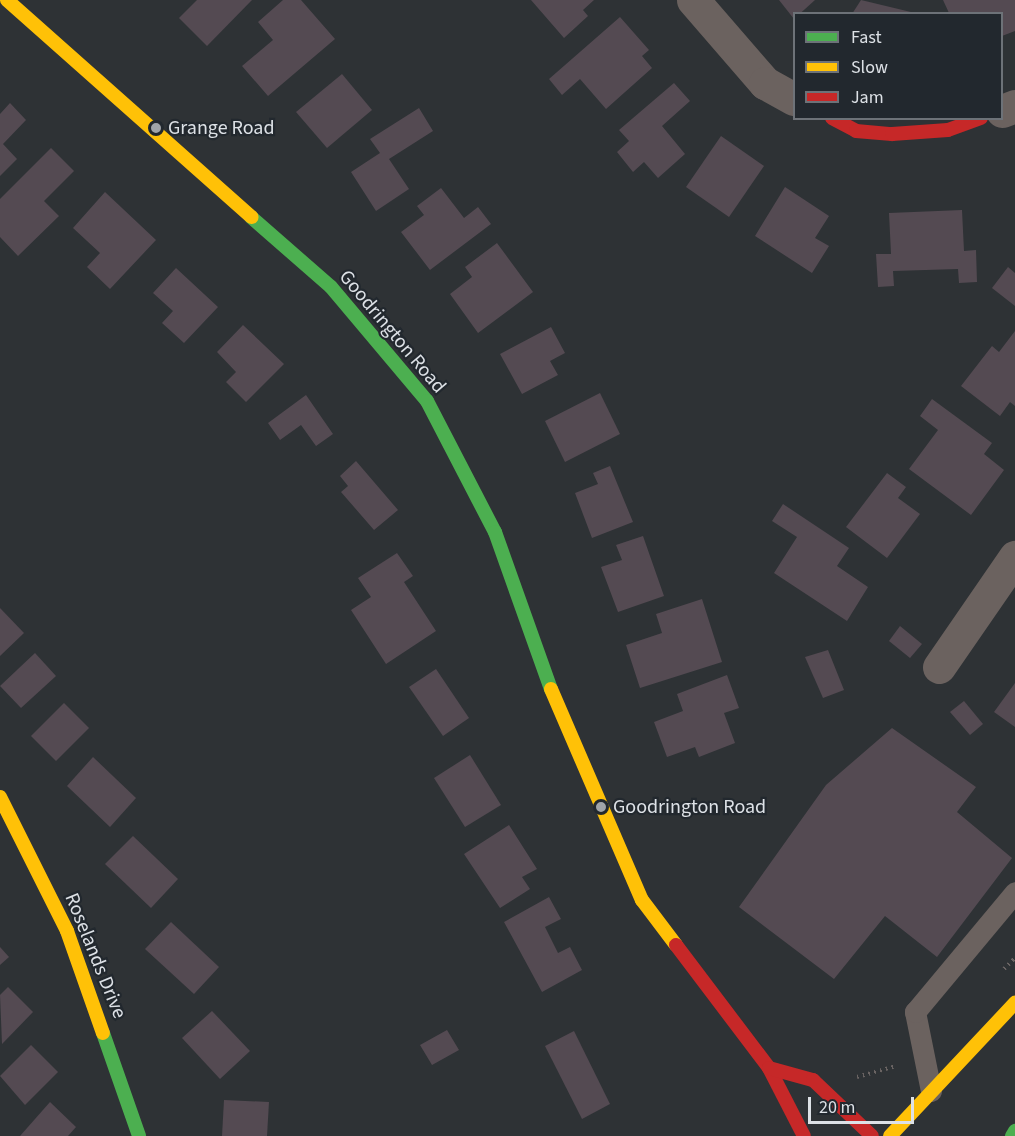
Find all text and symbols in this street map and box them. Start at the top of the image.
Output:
legend [793,12,1003,120]
text: Fast [851,25,882,50]
text: Slow [851,55,888,80]
text: Jam [851,85,884,110]
place label: Grange Road [168,116,274,140]
marker: Grange Road [149,121,163,135]
street label: Goodrington Road [334,266,450,398]
place label: Goodrington Road [613,795,766,819]
marker: Goodrington Road [594,800,608,814]
street label: Roselands Drive [59,890,131,1022]
scale bar [811,1085,918,1123]
text: 20 m [819,1095,855,1120]

